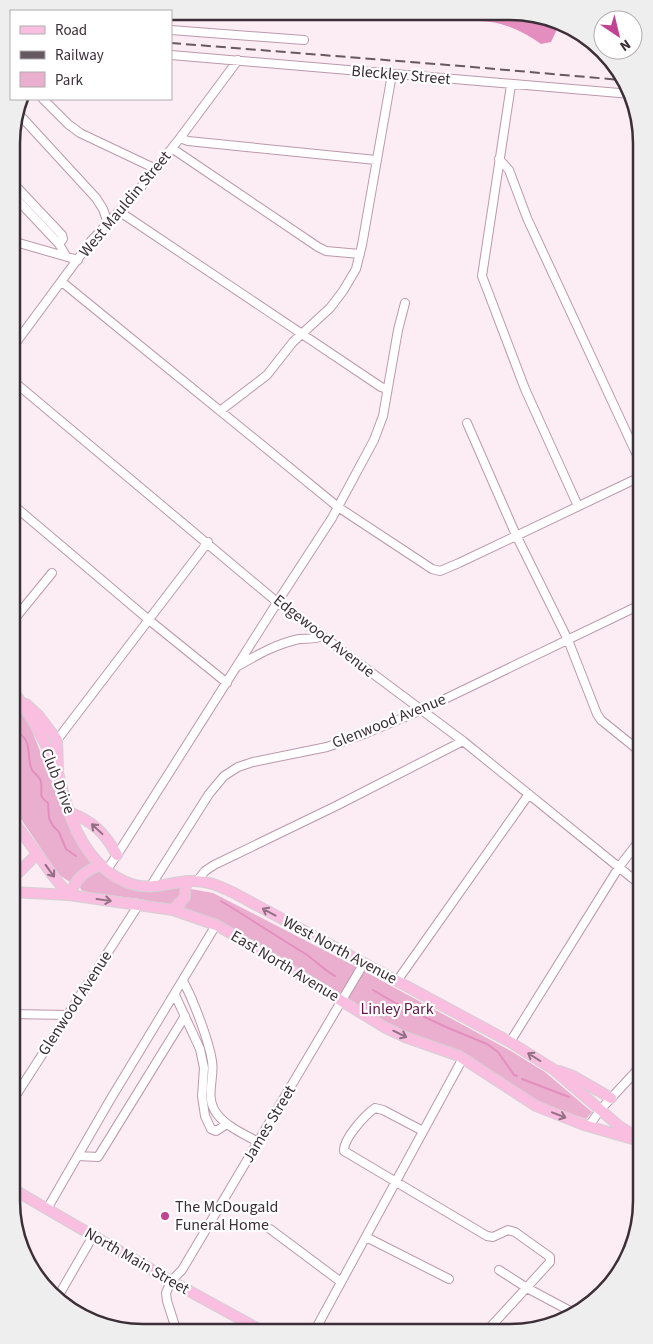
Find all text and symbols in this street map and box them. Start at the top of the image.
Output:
legend [10,10,172,100]
north arrow [593,10,643,60]
text: Road [55,20,87,41]
text: N [615,34,634,56]
text: Railway [55,45,104,66]
street label: Bleckley Street [350,60,452,90]
text: Park [55,70,84,91]
street label: West Mauldin Street [74,146,176,262]
street label: Edgewood Avenue [269,589,379,683]
street label: Glenwood Avenue [329,688,449,754]
street label: Club Drive [35,745,81,817]
one-way arrow [91,823,104,835]
one-way arrow [45,864,55,878]
one-way arrow [96,895,112,905]
one-way arrow [261,907,276,917]
street label: West North Avenue [279,911,401,989]
street label: East North Avenue [227,925,343,1007]
street label: Glenwood Avenue [33,946,117,1060]
park label: Linley Park [360,998,434,1020]
one-way arrow [392,1029,407,1039]
one-way arrow [527,1052,541,1062]
street label: James Street [237,1081,301,1167]
one-way arrow [551,1111,566,1120]
place label: The McDougald Funeral Home [175,1196,278,1236]
marker: The McDougald Funeral Home [159,1210,171,1222]
street label: North Main Street [81,1222,194,1300]

